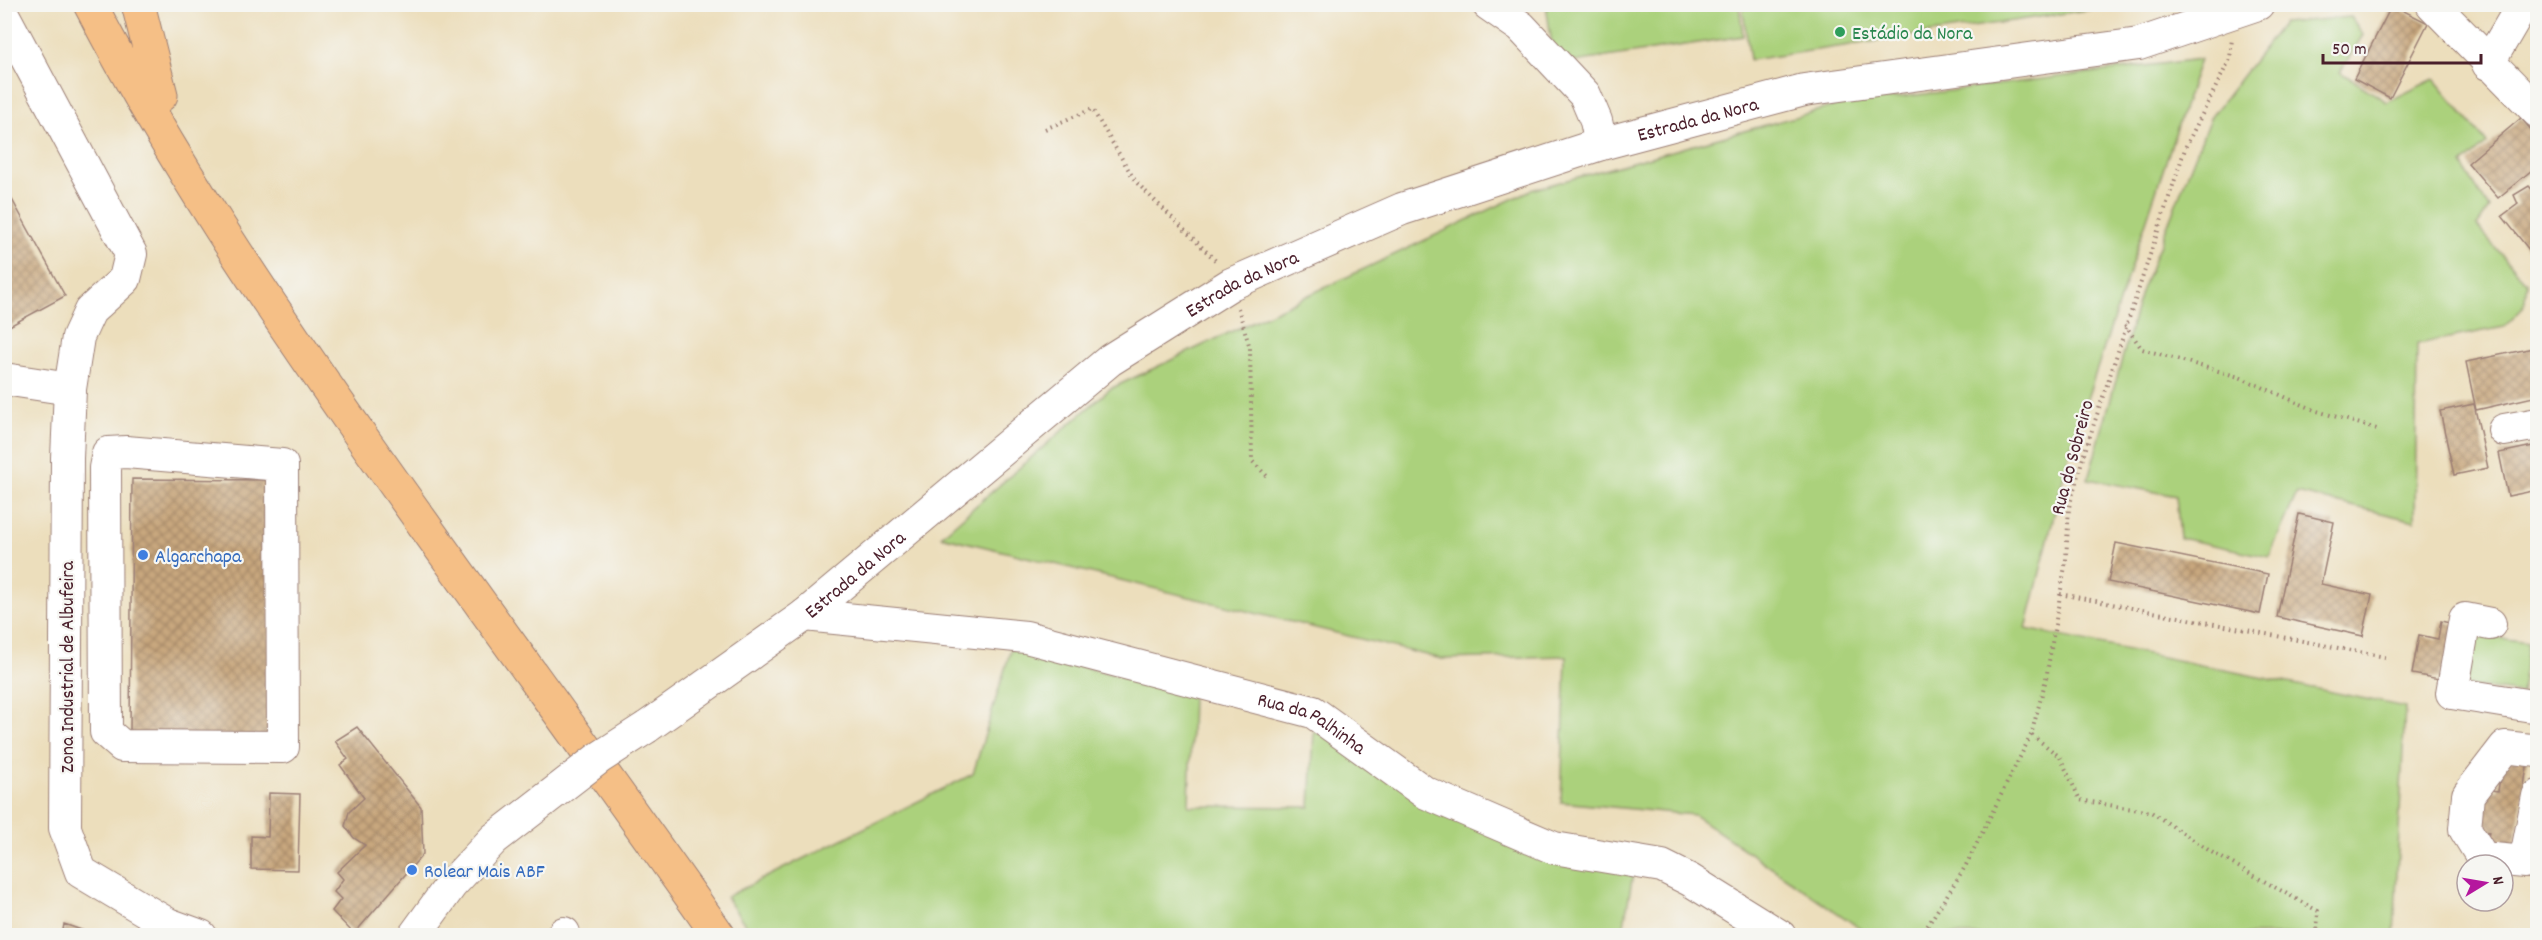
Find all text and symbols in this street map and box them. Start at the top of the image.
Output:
place label: Estádio da Nora [1852,21,1973,49]
marker: Estádio da Nora [1833,25,1847,39]
scale bar [2323,27,2480,65]
text: 50 m [2332,38,2367,63]
street label: Estrada da Nora [1635,92,1762,151]
street label: Estrada da Nora [1181,245,1304,326]
street label: Rua do Sobreiro [2045,397,2103,518]
street label: Estrada da Nora [800,525,913,627]
place label: Algarchapa [155,544,242,572]
marker: Algarchapa [136,548,150,562]
street label: Zona Industrial de Albufeira [55,560,83,773]
street label: Rua da Palhinha [1254,687,1371,763]
north arrow [2455,853,2515,913]
place label: Rolear Mais ABF [424,859,545,887]
marker: Rolear Mais ABF [405,863,419,877]
text: N [2485,875,2509,887]

